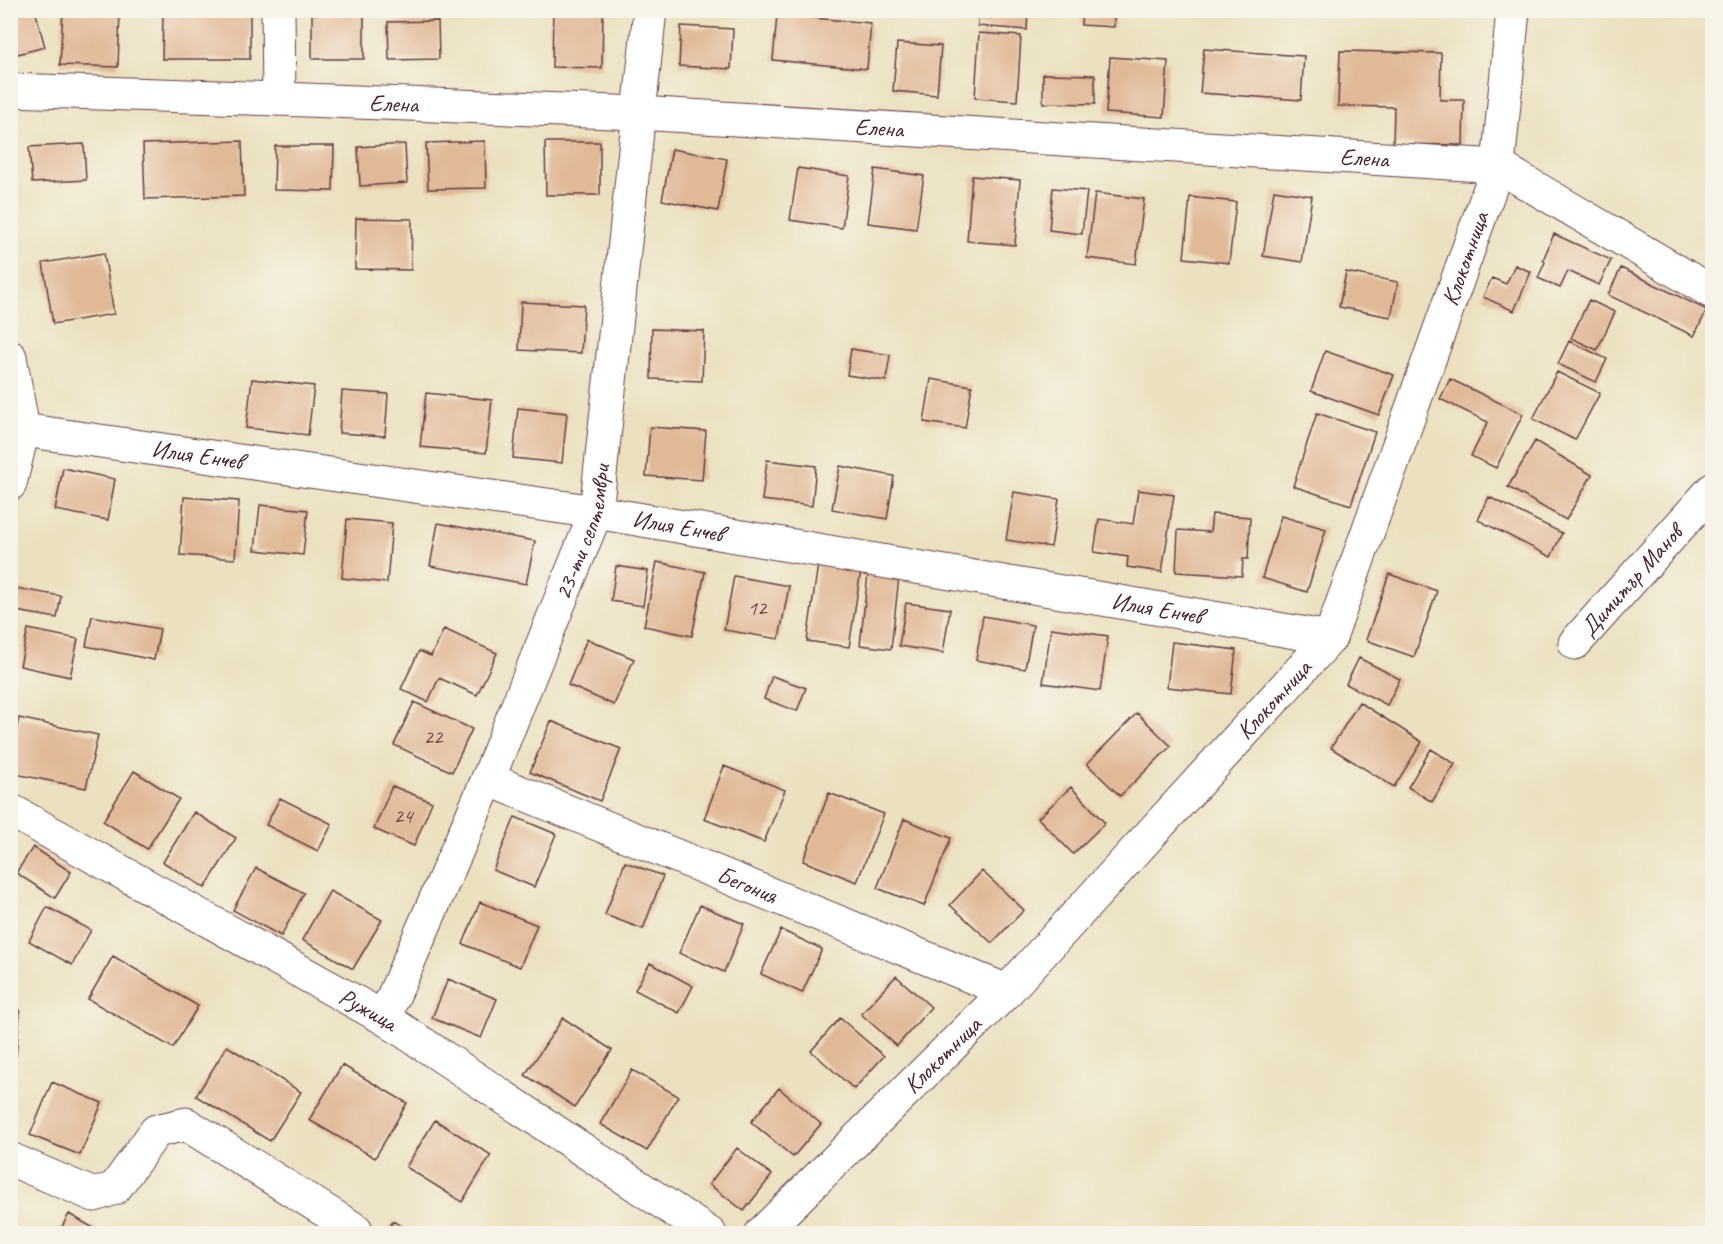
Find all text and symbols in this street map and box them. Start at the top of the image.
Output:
street label: Елена [369,88,420,119]
street label: Елена [854,111,906,144]
street label: Елена [1339,141,1391,174]
street label: Клокотница [1435,206,1496,310]
street label: Илия Енчев [150,434,250,477]
street label: 23-ти септември [547,461,616,604]
street label: Илия Енчев [630,504,731,550]
street label: Димитър Манов [1573,515,1692,642]
street label: Илия Енчев [1109,586,1210,632]
house number: 12 [748,595,768,621]
street label: Клокотница [1230,652,1319,746]
house number: 22 [424,724,444,750]
house number: 24 [394,803,415,829]
street label: Бегония [713,859,783,911]
street label: Ружица [334,981,405,1039]
street label: Клокотница [897,1009,989,1100]

